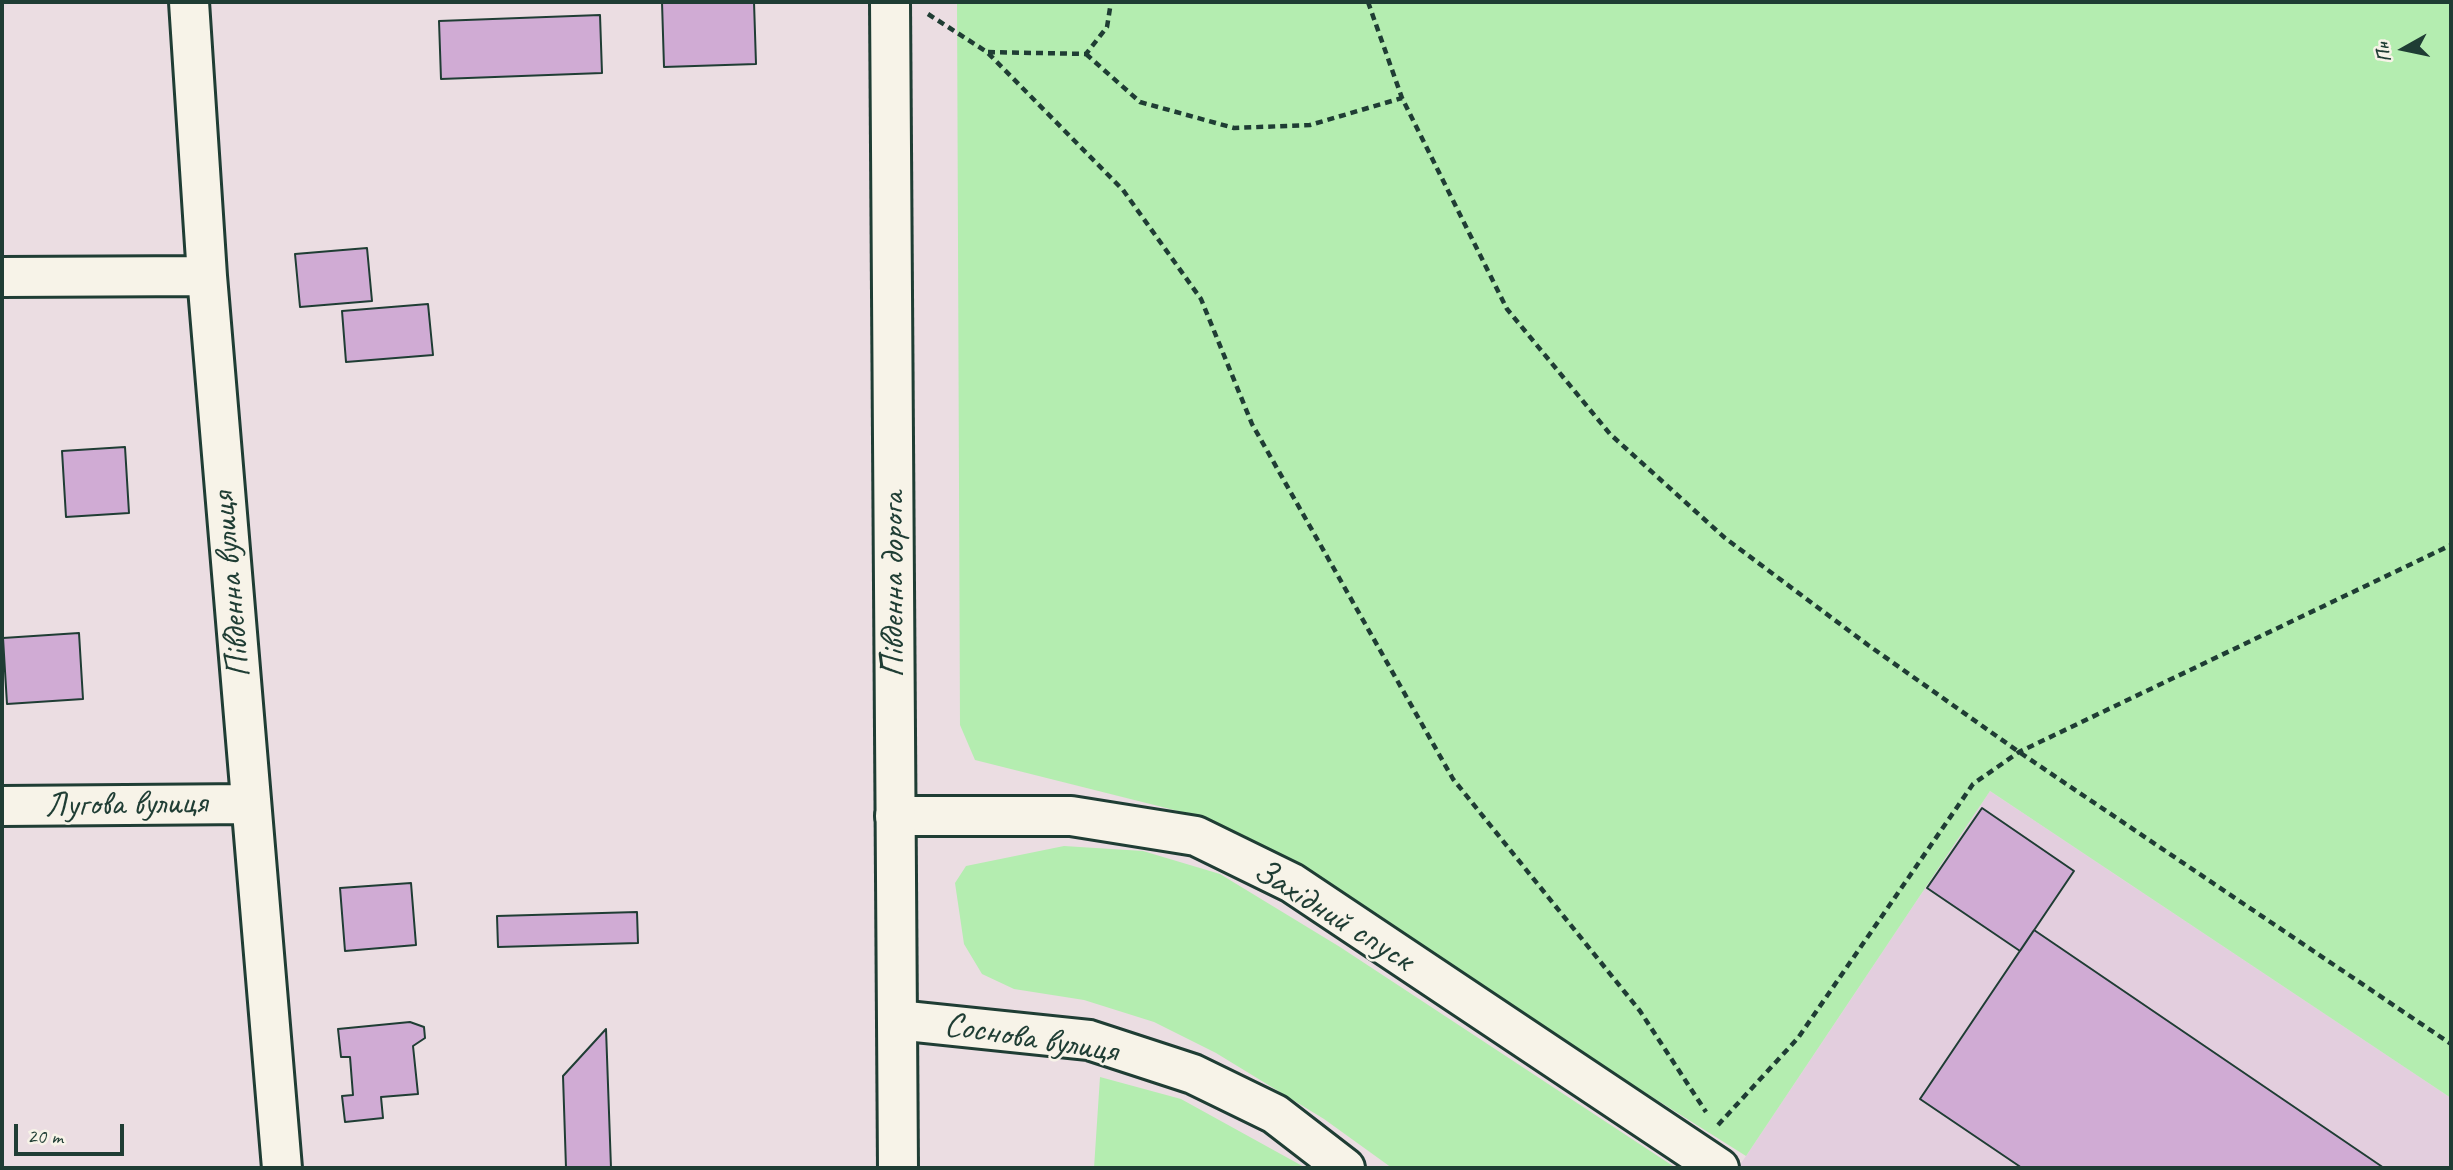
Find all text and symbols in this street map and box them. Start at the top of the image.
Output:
north arrow [2369,14,2439,84]
text: Пн [2370,41,2397,64]
street label: Південна вулиця [203,490,261,680]
street label: Південна дорога [873,492,915,678]
street label: Лугова вулиця [44,783,208,827]
street label: Західний спуск [1245,850,1421,982]
street label: Соснова вулиця [941,1005,1121,1073]
scale bar [18,1110,128,1154]
text: 20 m [27,1123,63,1149]

